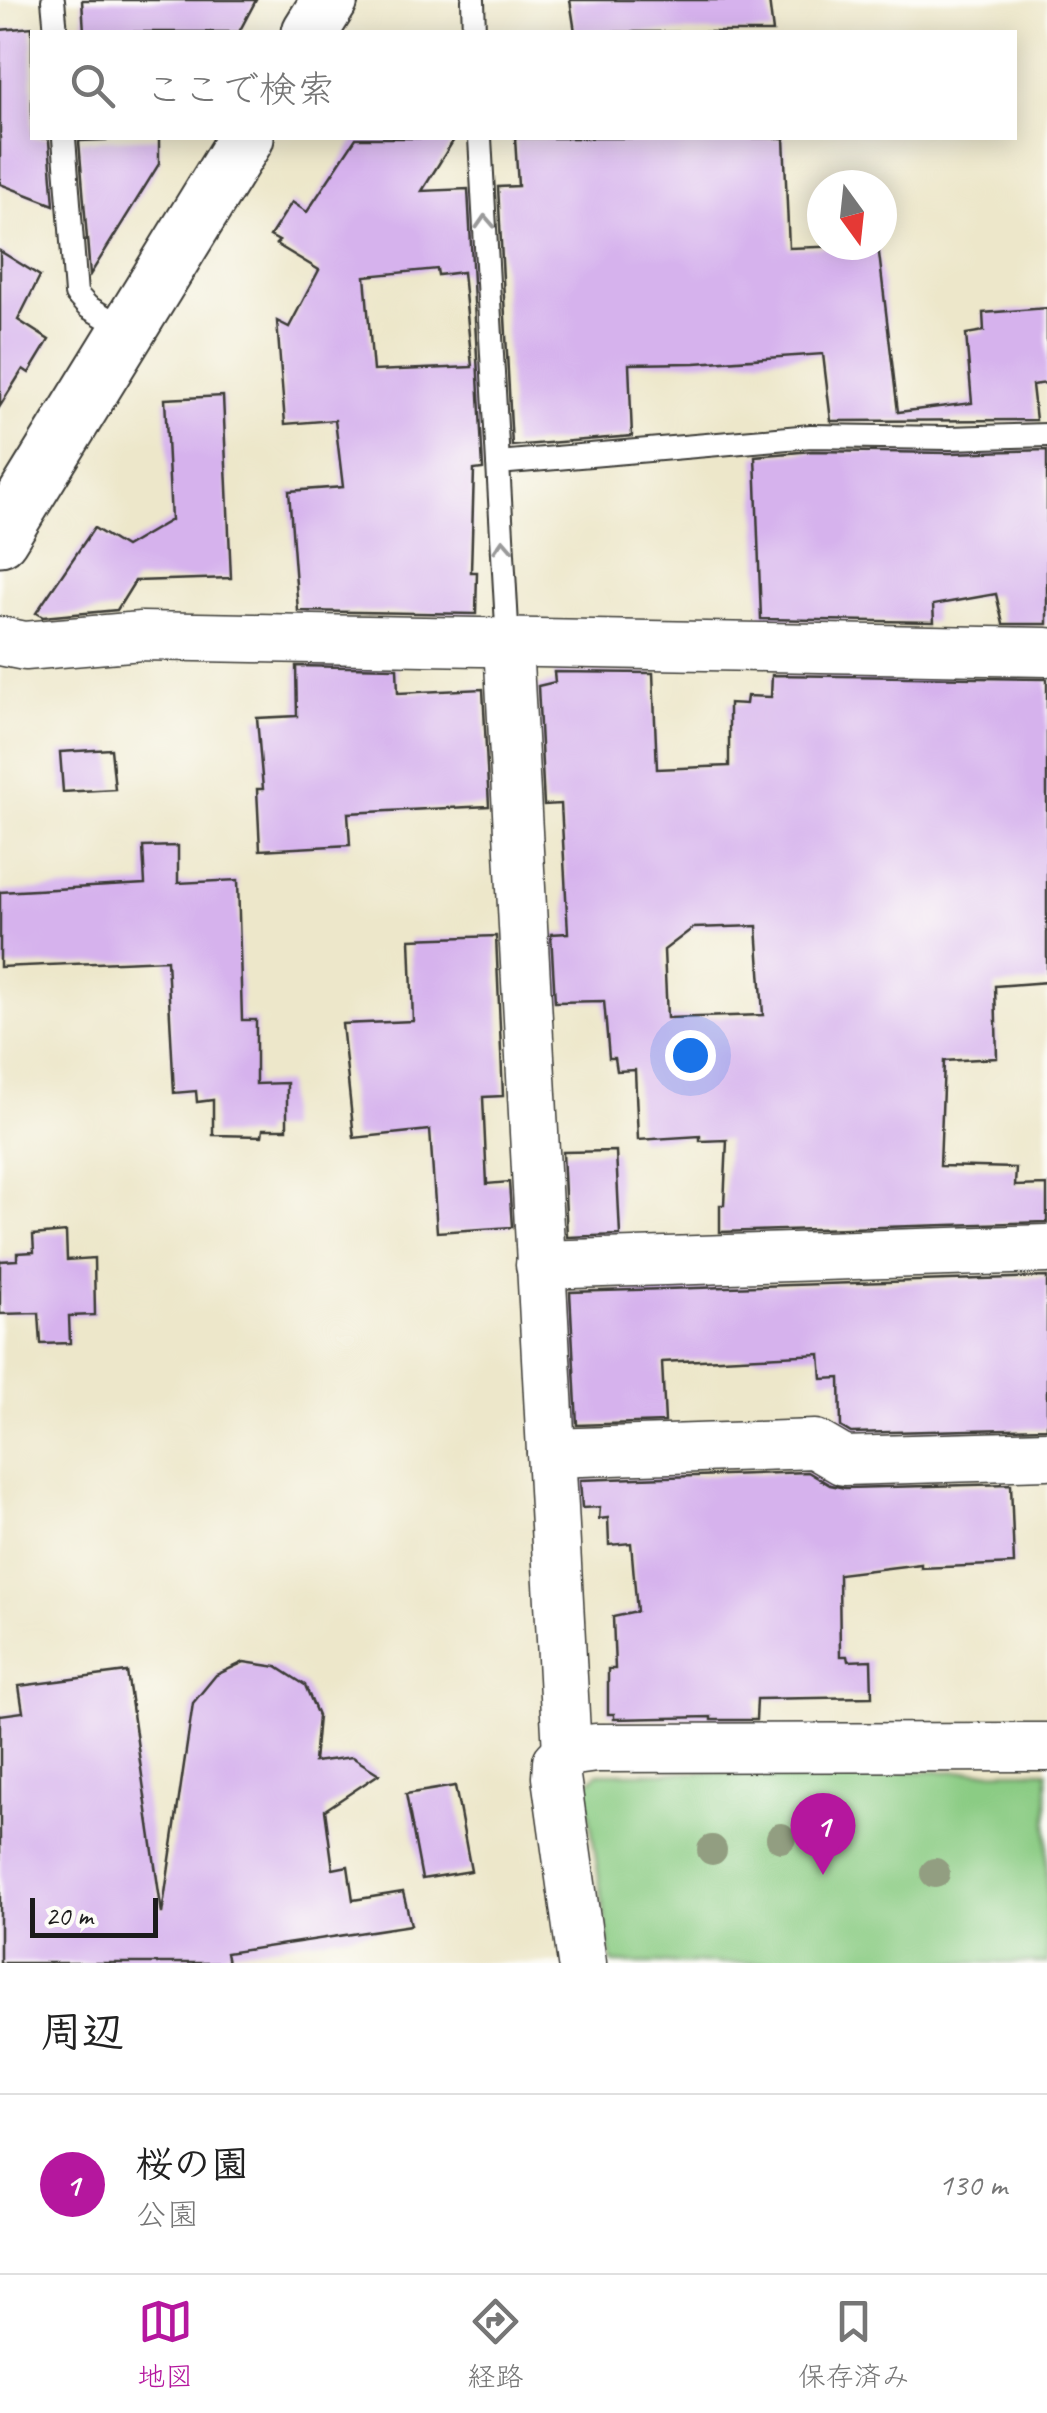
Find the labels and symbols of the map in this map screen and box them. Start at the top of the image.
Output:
north arrow [807,170,897,260]
one-way arrow [475,213,496,229]
one-way arrow [493,538,514,554]
your location [665,1030,716,1081]
pin: 1 [790,1792,856,1875]
scale bar [30,1893,158,1938]

